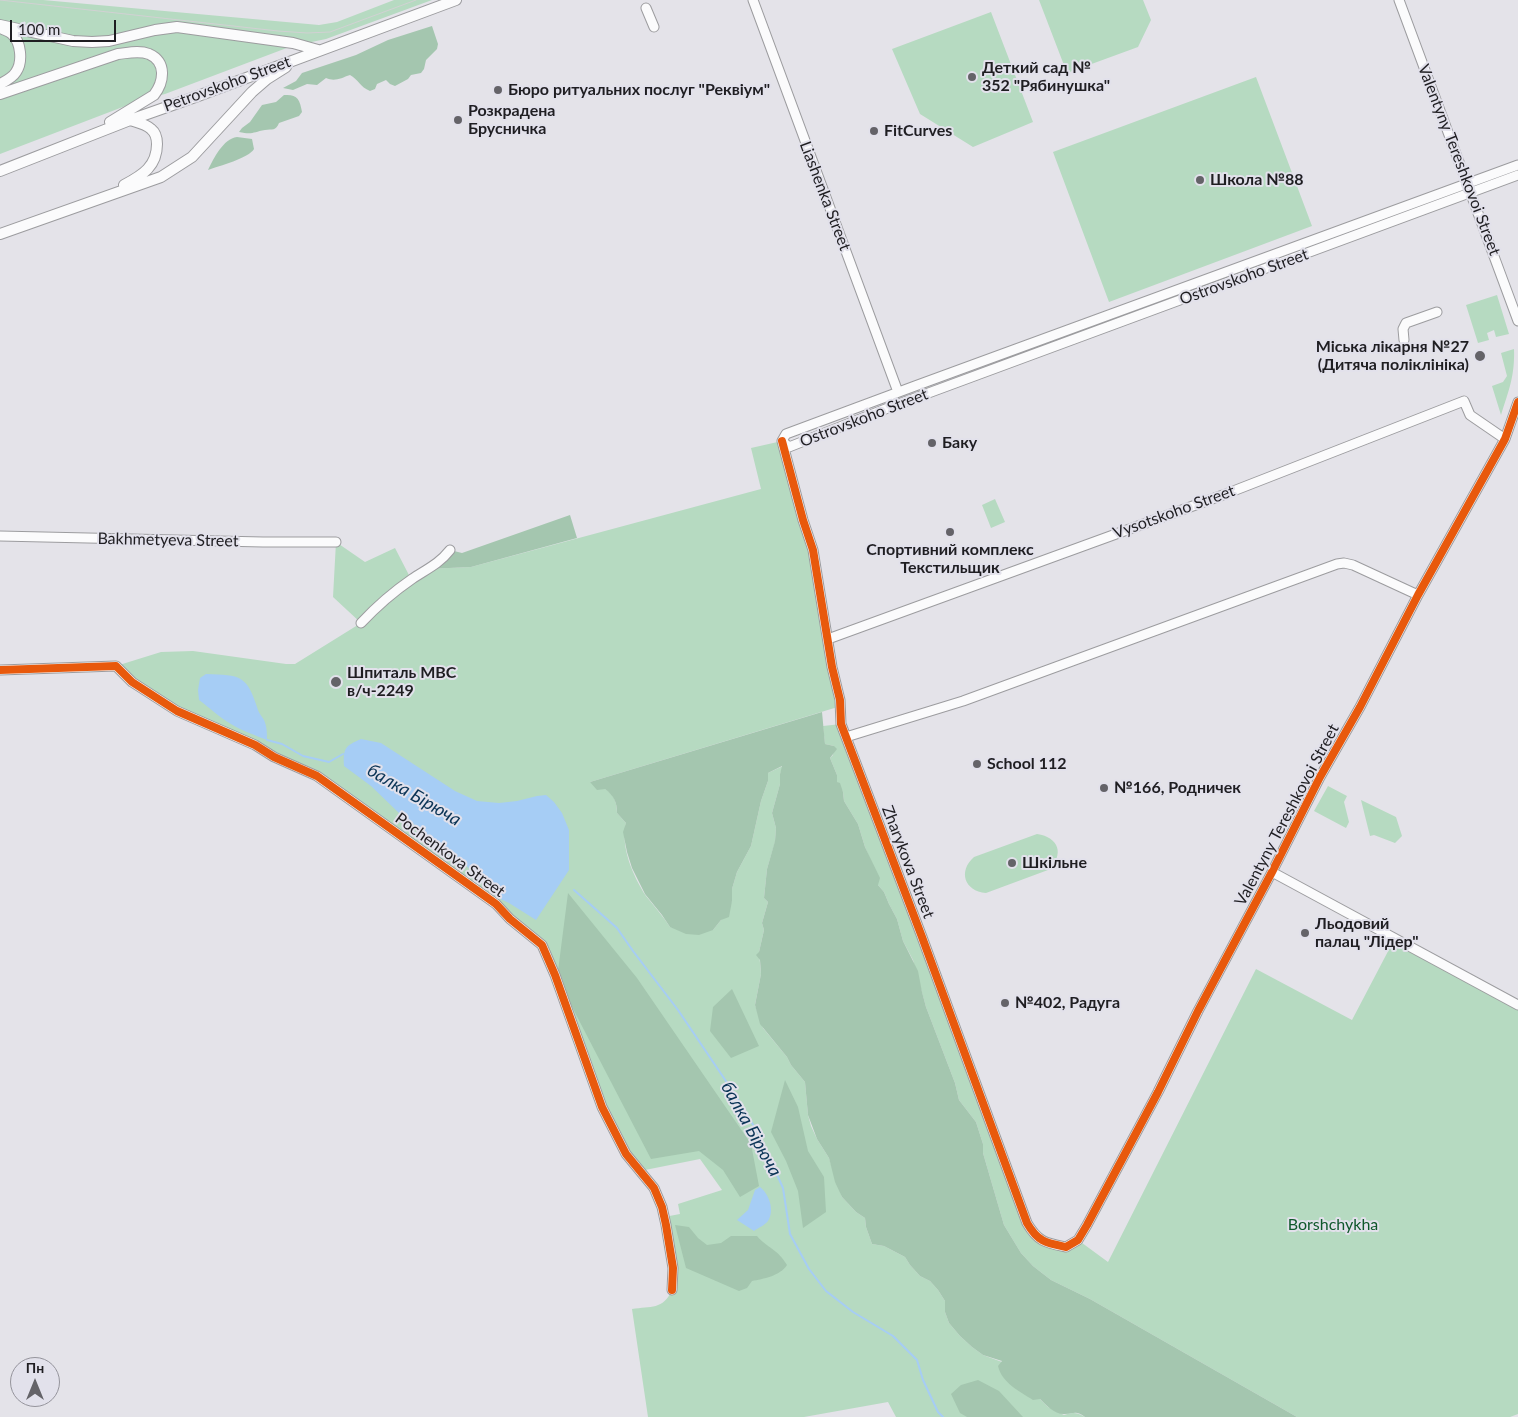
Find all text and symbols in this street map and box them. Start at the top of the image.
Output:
scale bar [12,10,119,42]
text: 100 m [18,20,60,38]
street label: Petrovskoho Street [161,52,293,116]
place label: Деткий сад № 352 "Рябинушка" [982,58,1110,96]
street label: Valentyny Tereshkovoi Street [1414,62,1504,258]
marker: Деткий сад № 352 "Рябинушка" [966,71,978,83]
place label: Бюро ритуальних послуг "Реквіум" [508,80,770,100]
marker: Бюро ритуальних послуг "Реквіум" [492,84,504,96]
place label: Розкрадена Брусничка [468,101,555,139]
marker: Розкрадена Брусничка [452,114,464,126]
place label: FitCurves [884,121,952,141]
marker: FitCurves [868,125,880,137]
street label: Liashenka Street [795,139,855,253]
place label: Школа №88 [1210,170,1304,190]
marker: Школа №88 [1194,174,1206,186]
street label: Ostrovskoho Street [1177,245,1311,309]
place label: Міська лікарня №27 (Дитяча поліклініка) [1316,337,1469,375]
marker: Міська лікарня №27 (Дитяча поліклініка) [1473,349,1487,363]
street label: Ostrovskoho Street [797,385,931,451]
place label: Баку [942,433,977,453]
marker: Баку [926,437,938,449]
street label: Vysotskoho Street [1111,481,1237,543]
marker: Спортивний комплекс Текстильщик [944,526,956,538]
street label: Bakhmetyeva Street [97,529,239,551]
place label: Спортивний комплекс Текстильщик [866,540,1034,578]
place label: Шпиталь МВС в/ч-2249 [347,663,456,701]
marker: Шпиталь МВС в/ч-2249 [329,675,343,689]
street label: Valentyny Tereshkovoi Street [1231,721,1343,909]
place label: School 112 [987,754,1067,774]
marker: School 112 [971,758,983,770]
water label: балка Бірюча [363,759,465,831]
place label: №166, Родничек [1114,778,1241,798]
marker: №166, Родничек [1098,782,1110,794]
street label: Zharykova Street [878,803,938,921]
street label: Pochenkova Street [391,809,509,901]
place label: Шкільне [1022,853,1087,873]
marker: Шкільне [1006,857,1018,869]
place label: Льодовий палац "Лідер" [1315,914,1419,952]
marker: Льодовий палац "Лідер" [1299,927,1311,939]
place label: №402, Радуга [1015,993,1120,1013]
marker: №402, Радуга [999,997,1011,1009]
water label: балка Бірюча [716,1078,786,1180]
park label: Borshchykha [1288,1215,1378,1235]
north arrow [10,1357,60,1407]
text: Пн [26,1359,44,1376]

